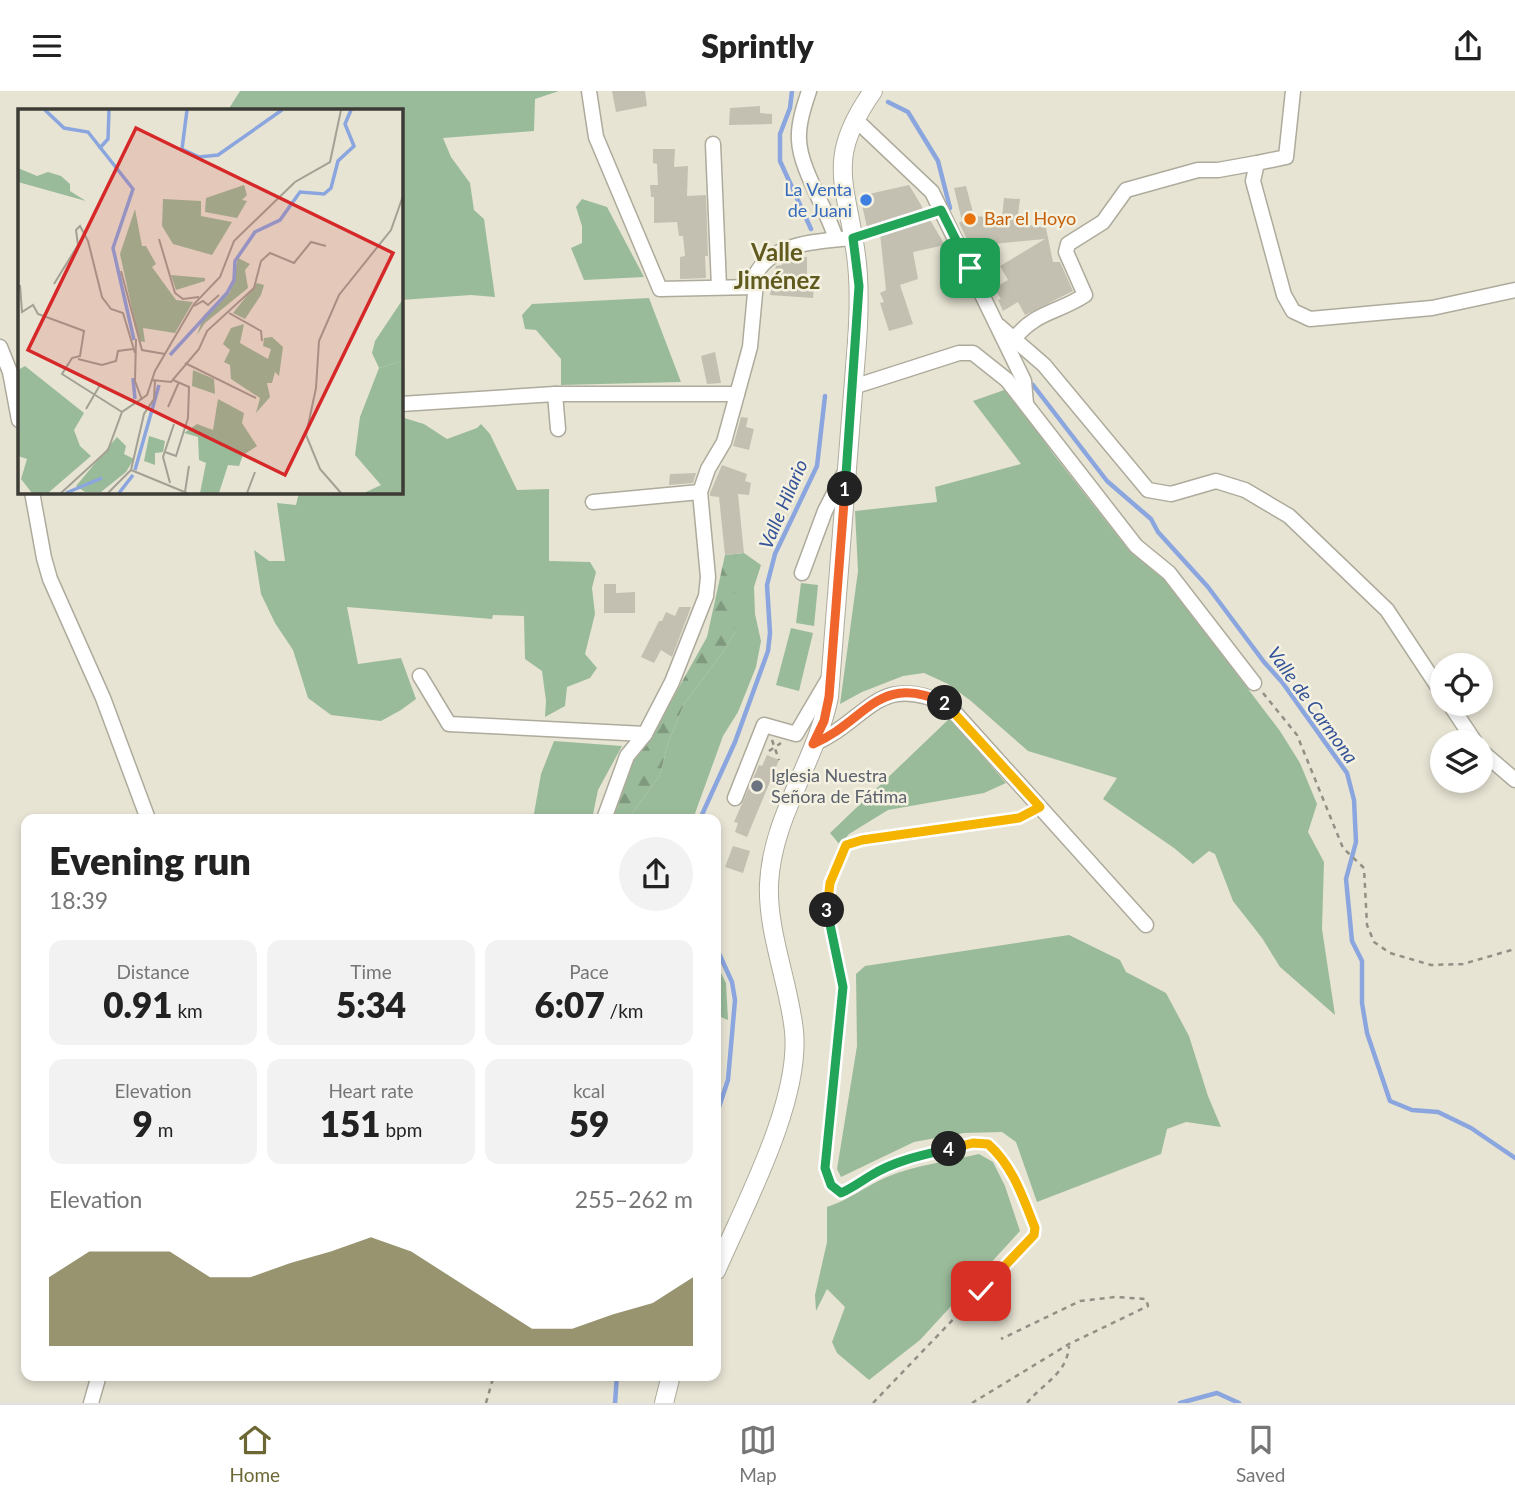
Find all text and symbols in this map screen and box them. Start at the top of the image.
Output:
text: Sprintly [701,26,814,65]
icon: menu [28,27,66,65]
icon: share [1449,27,1487,65]
inset map [18,109,402,493]
place label: La Venta de Juani [784,178,852,221]
marker: La Venta de Juani [858,192,874,208]
place label: Bar el Hoyo [984,207,1076,229]
marker: Bar el Hoyo [962,211,978,227]
district label: Valle Jiménez [734,237,820,294]
pin [940,238,1000,298]
icon: arrive [951,249,989,287]
water label: Valle Hilario [753,456,812,552]
pin: 1 [828,471,862,507]
text: 1 [839,477,850,500]
water label: Valle de Carmona [1263,642,1363,768]
map controls [1430,653,1493,793]
button: locate [1430,653,1493,716]
pin: 2 [928,685,962,721]
text: 2 [939,691,950,714]
button: layers [1430,730,1493,793]
place label: Iglesia Nuestra Señora de Fátima [771,764,907,807]
marker: Iglesia Nuestra Señora de Fátima [749,778,765,794]
text: Evening run [49,837,251,883]
button: share [619,837,693,911]
text: 18:39 [49,886,108,914]
pin: 3 [810,893,844,927]
text: 3 [821,898,832,921]
text: Distance [117,960,189,983]
text: Time [350,960,392,983]
text: Pace [569,960,609,983]
text: 0.91 [103,983,173,1025]
text: 5:34 [336,983,406,1025]
text: 6:07 [535,983,605,1025]
text: km [173,999,203,1022]
text: /km [605,999,643,1022]
text: Elevation [114,1079,192,1102]
text: Heart rate [328,1079,414,1102]
text: kcal [573,1079,605,1102]
text: 9 [133,1102,153,1144]
text: 151 [320,1102,381,1144]
text: 59 [569,1102,609,1144]
text: m [153,1118,173,1141]
text: bpm [381,1118,422,1141]
pin: 4 [932,1131,967,1167]
text: 4 [943,1137,954,1160]
text: Elevation [49,1185,142,1213]
text: 255–262 m [575,1185,693,1213]
pin [951,1261,1011,1321]
icon: check [962,1272,1000,1310]
tab: Home [229,1421,280,1486]
tab: Map [739,1421,777,1486]
tab: Saved [1236,1421,1286,1486]

